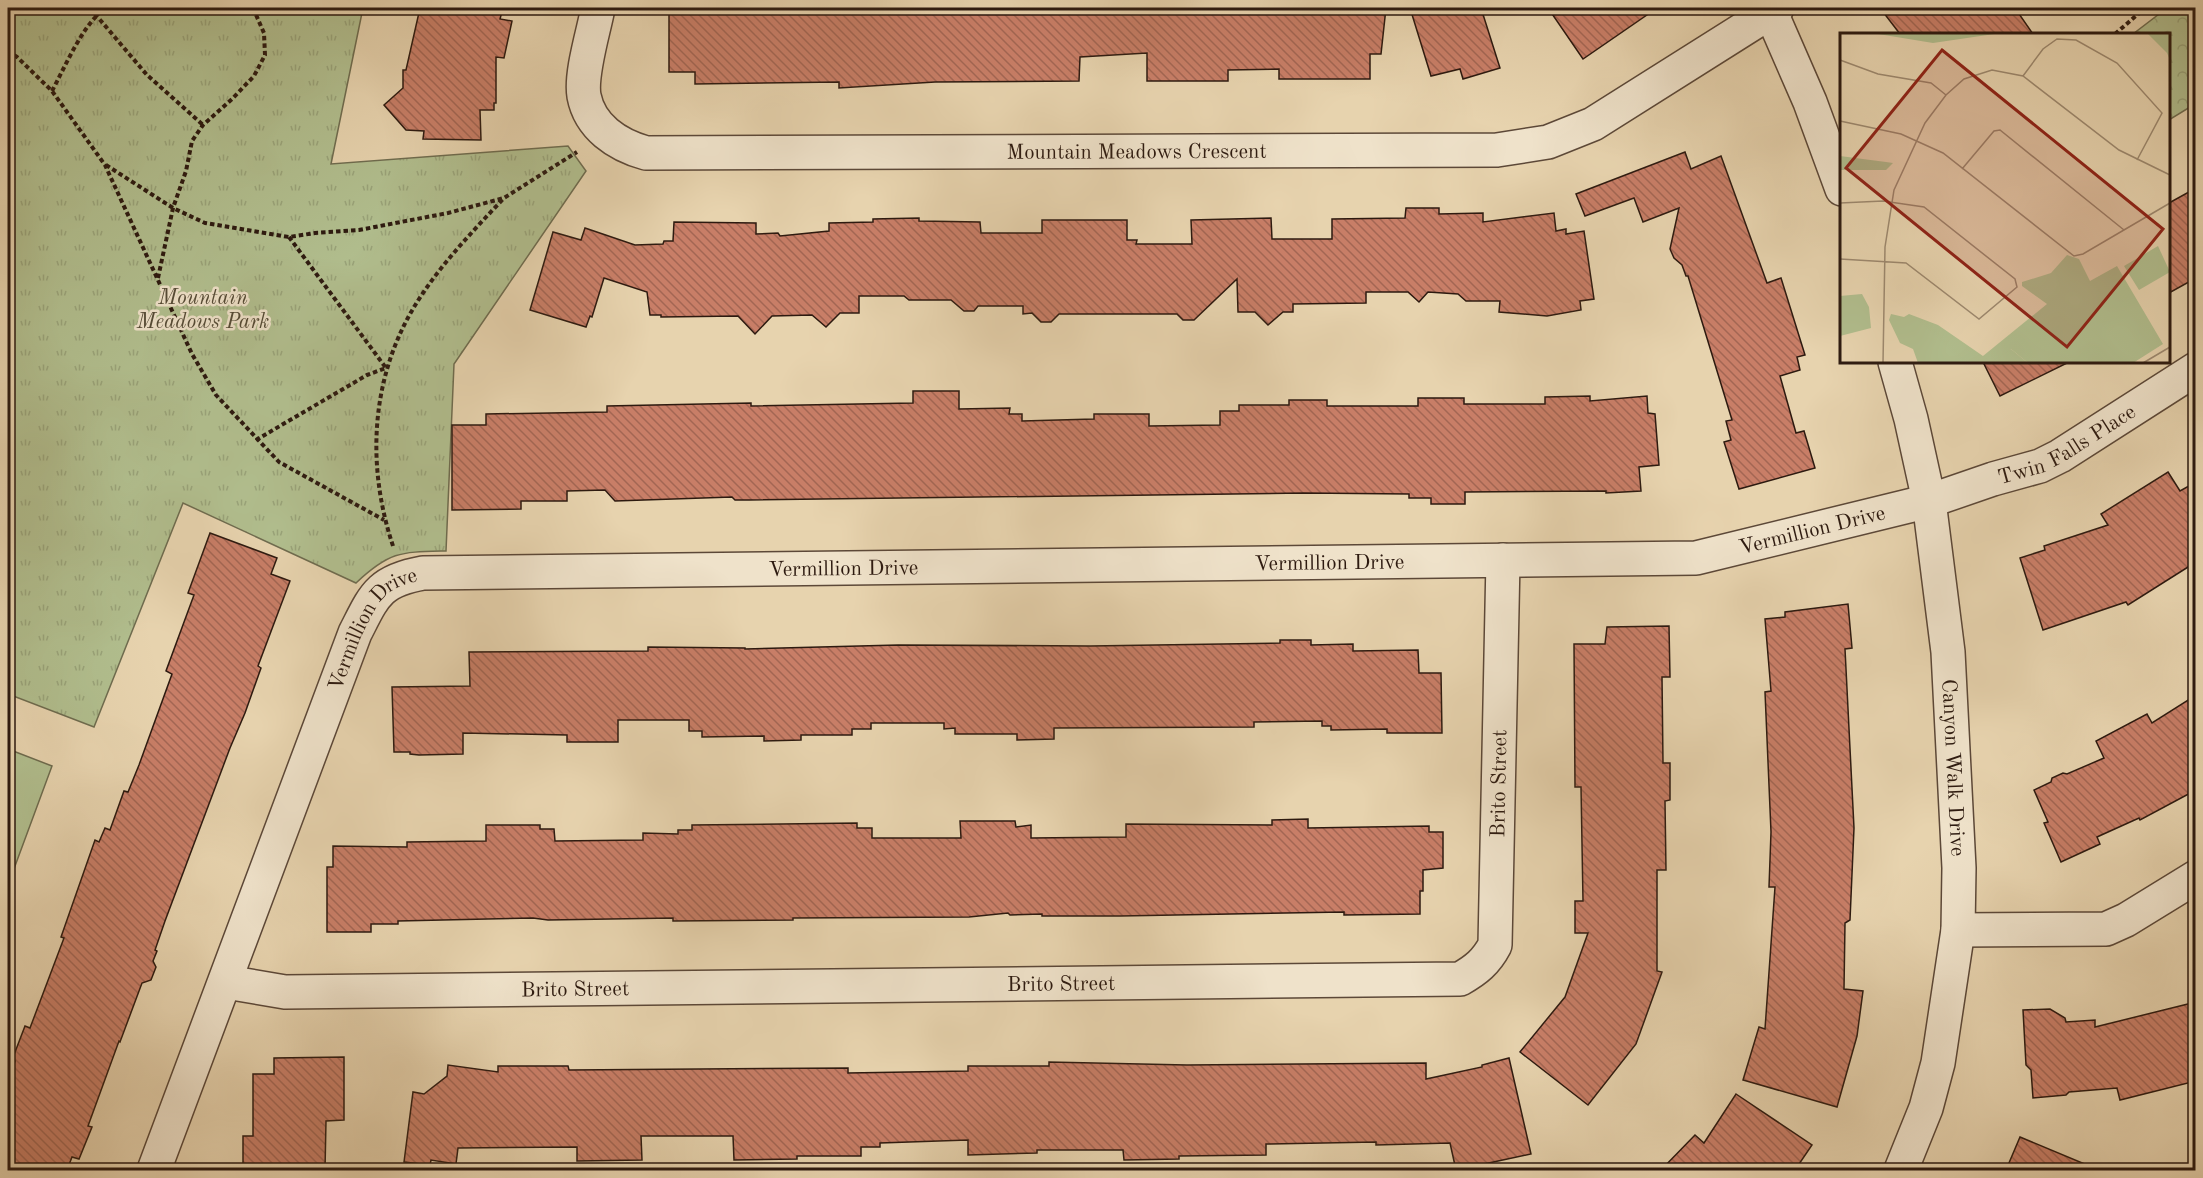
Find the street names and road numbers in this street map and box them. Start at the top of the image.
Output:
street label: Mountain Meadows Crescent [1006,142,1267,164]
street label: Twin Falls Place [1996,401,2140,489]
street label: Vermillion Drive [1737,503,1888,559]
street label: Vermillion Drive [1254,552,1404,575]
street label: Vermillion Drive [768,558,919,581]
street label: Vermillion Drive [325,565,419,694]
street label: Canyon Walk Drive [1937,678,1967,857]
street label: Brito Street [1488,729,1511,838]
street label: Brito Street [1007,974,1115,996]
street label: Brito Street [521,979,629,1001]

